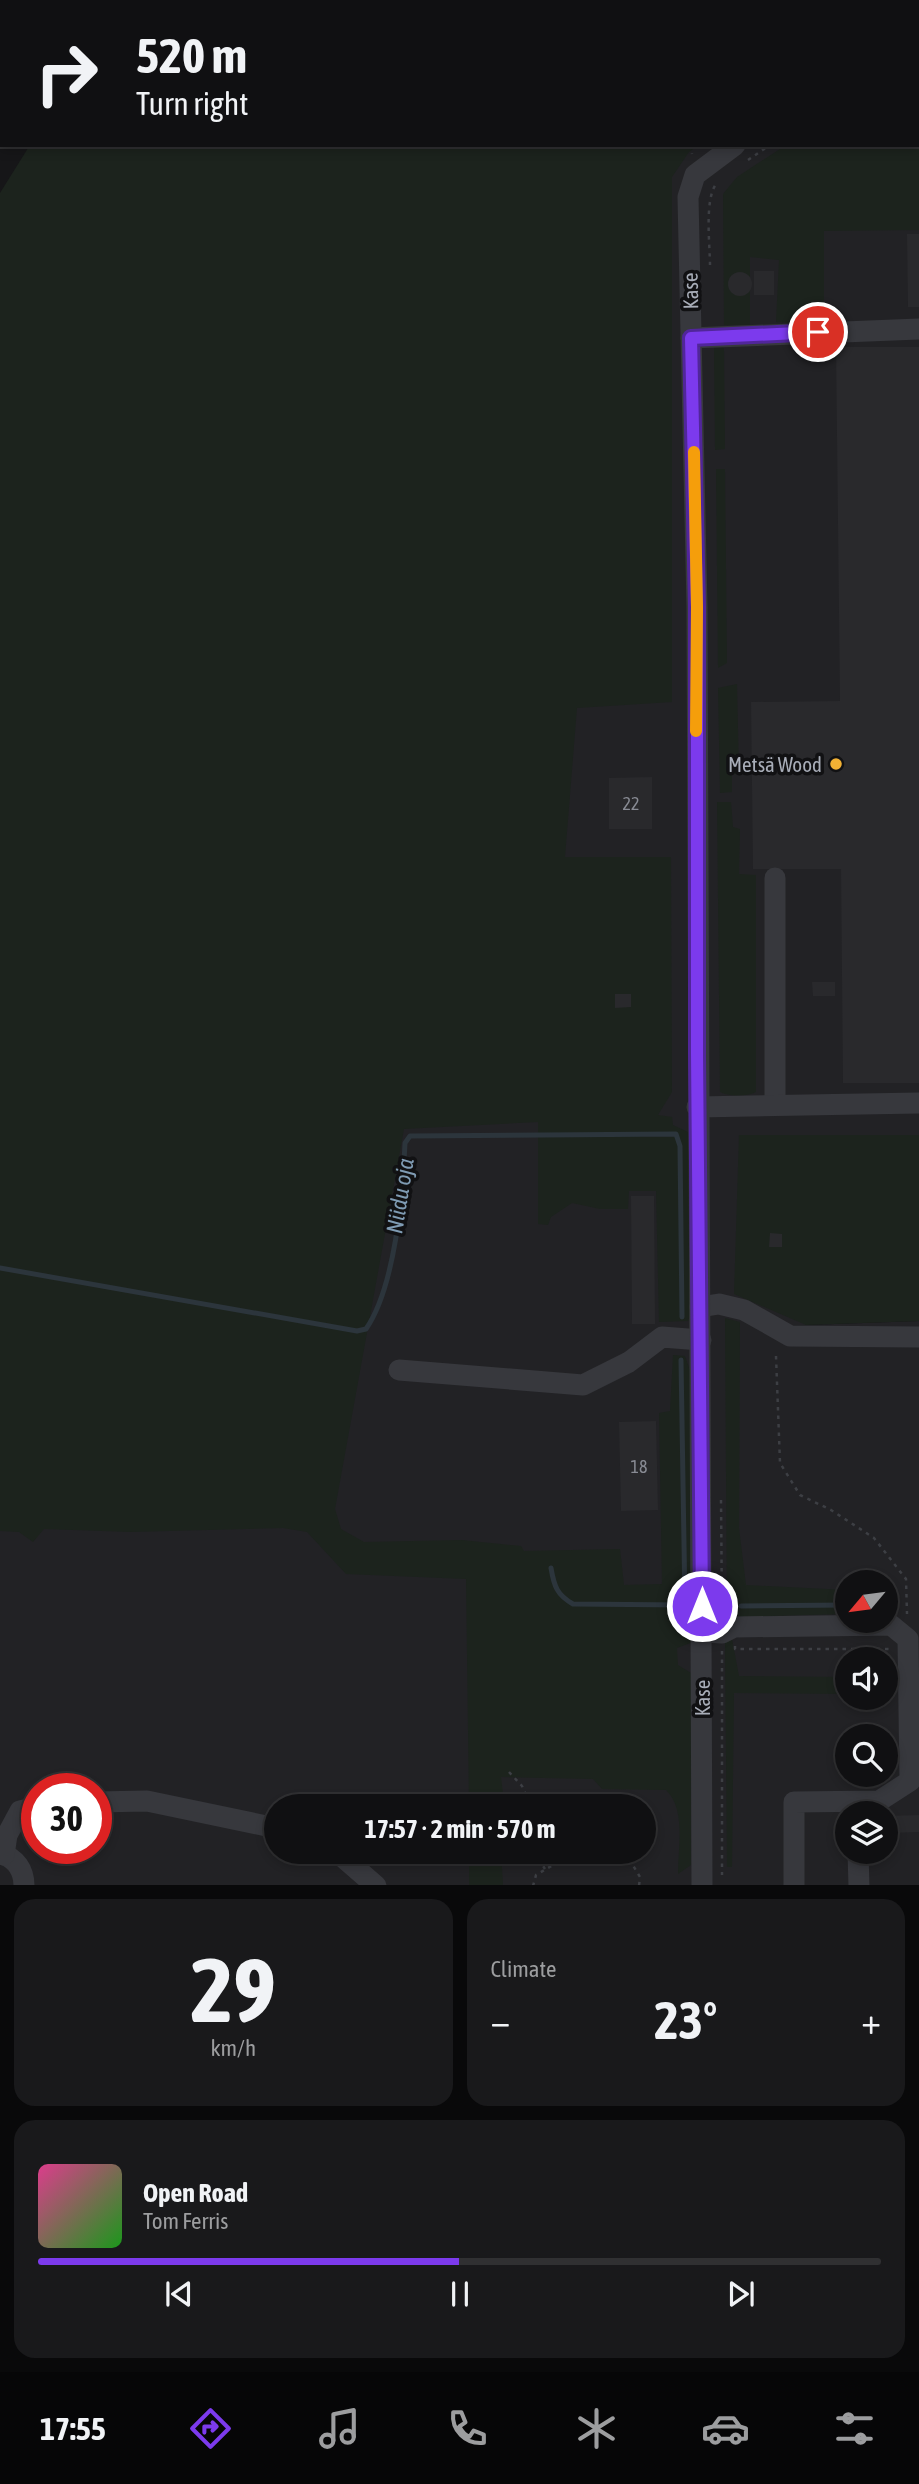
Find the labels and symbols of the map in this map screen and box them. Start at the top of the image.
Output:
street label: Kase [678,272,702,310]
pin [788,302,848,362]
place label: Metsä Wood [728,752,822,776]
marker: Metsä Wood [828,756,844,772]
house number: 22 [623,793,639,814]
water label: Niidu oja [381,1156,419,1236]
house number: 18 [631,1456,647,1477]
position arrow [665,1569,739,1643]
north arrow [835,1570,898,1633]
street label: Kase [690,1680,714,1716]
speed limit sign: 30 [21,1773,112,1864]

